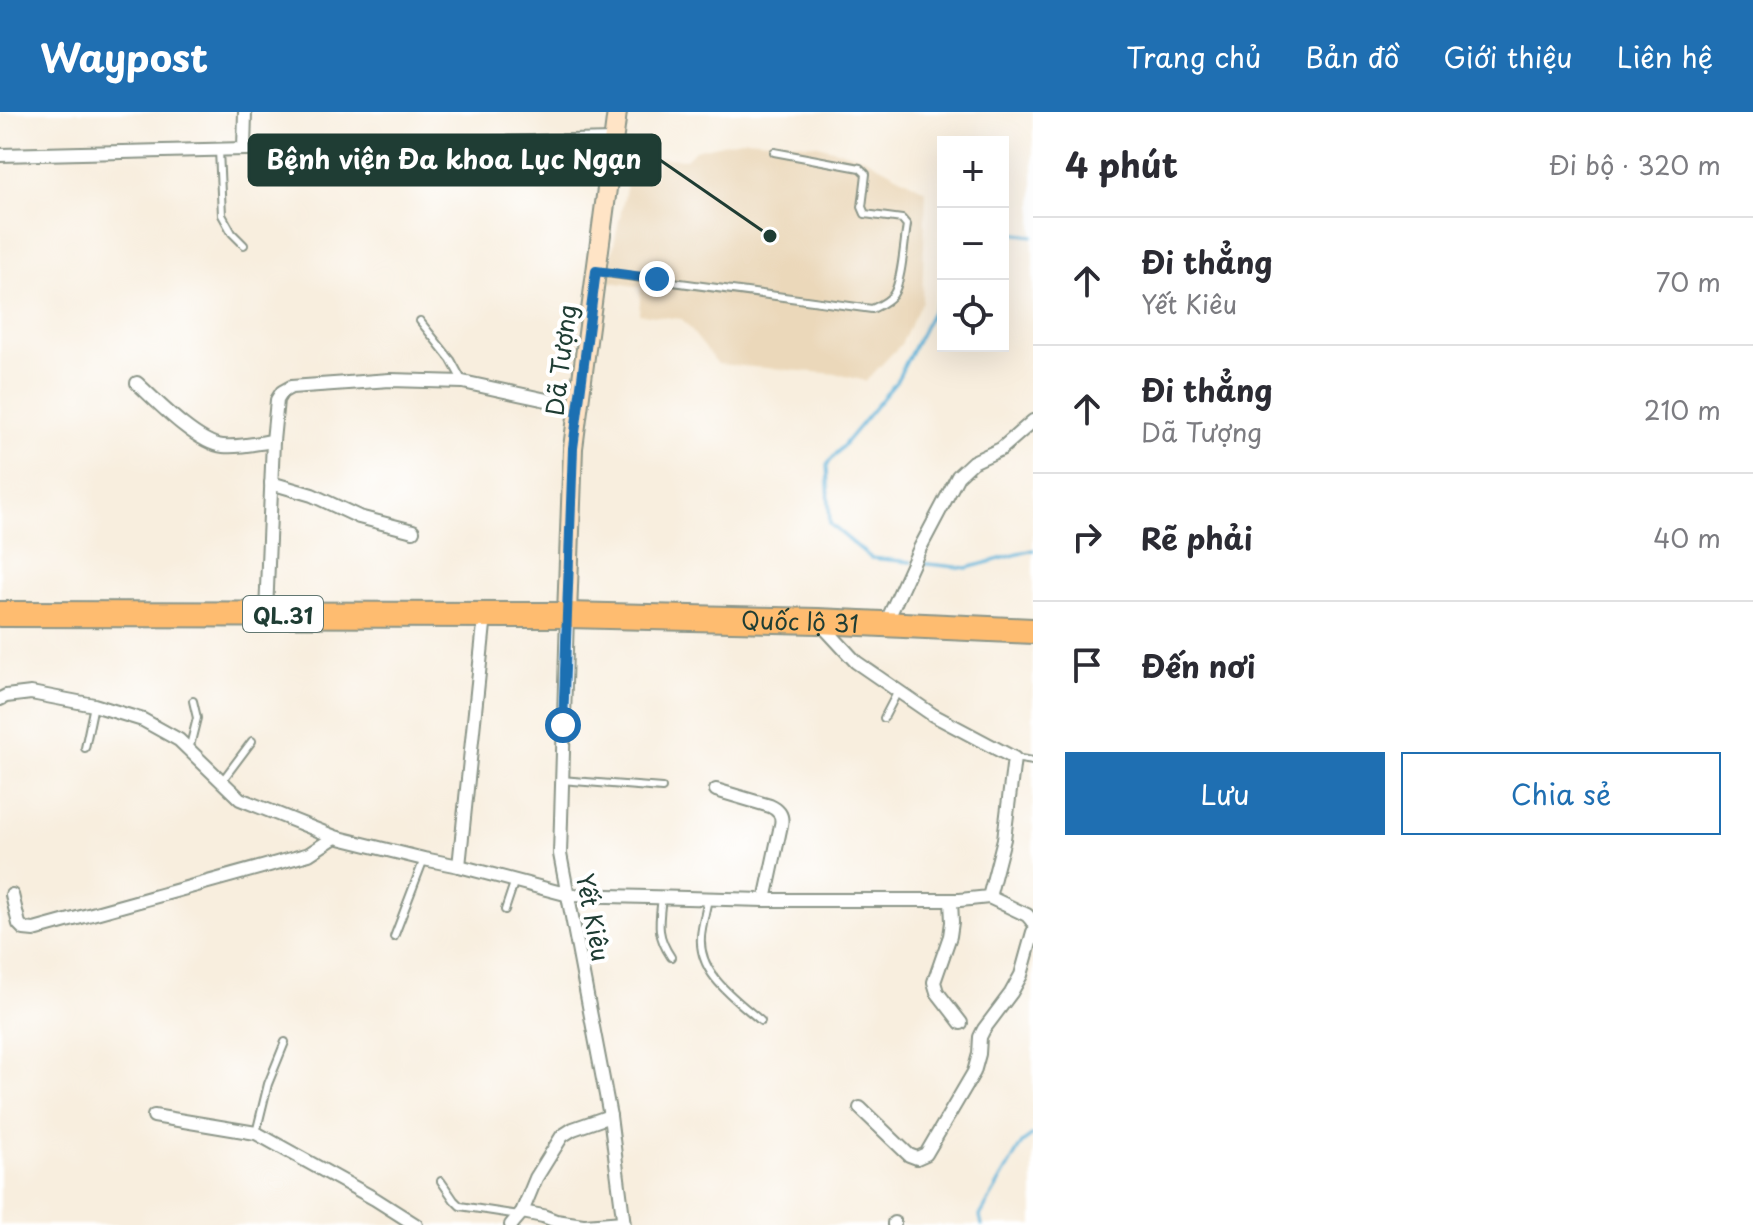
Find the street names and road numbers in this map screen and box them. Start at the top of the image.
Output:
street label: Dã Tượng [535,302,585,418]
road number: QL.31 [243,596,323,632]
street label: Quốc lộ 31 [741,601,860,641]
street label: Yết Kiêu [568,870,620,964]

